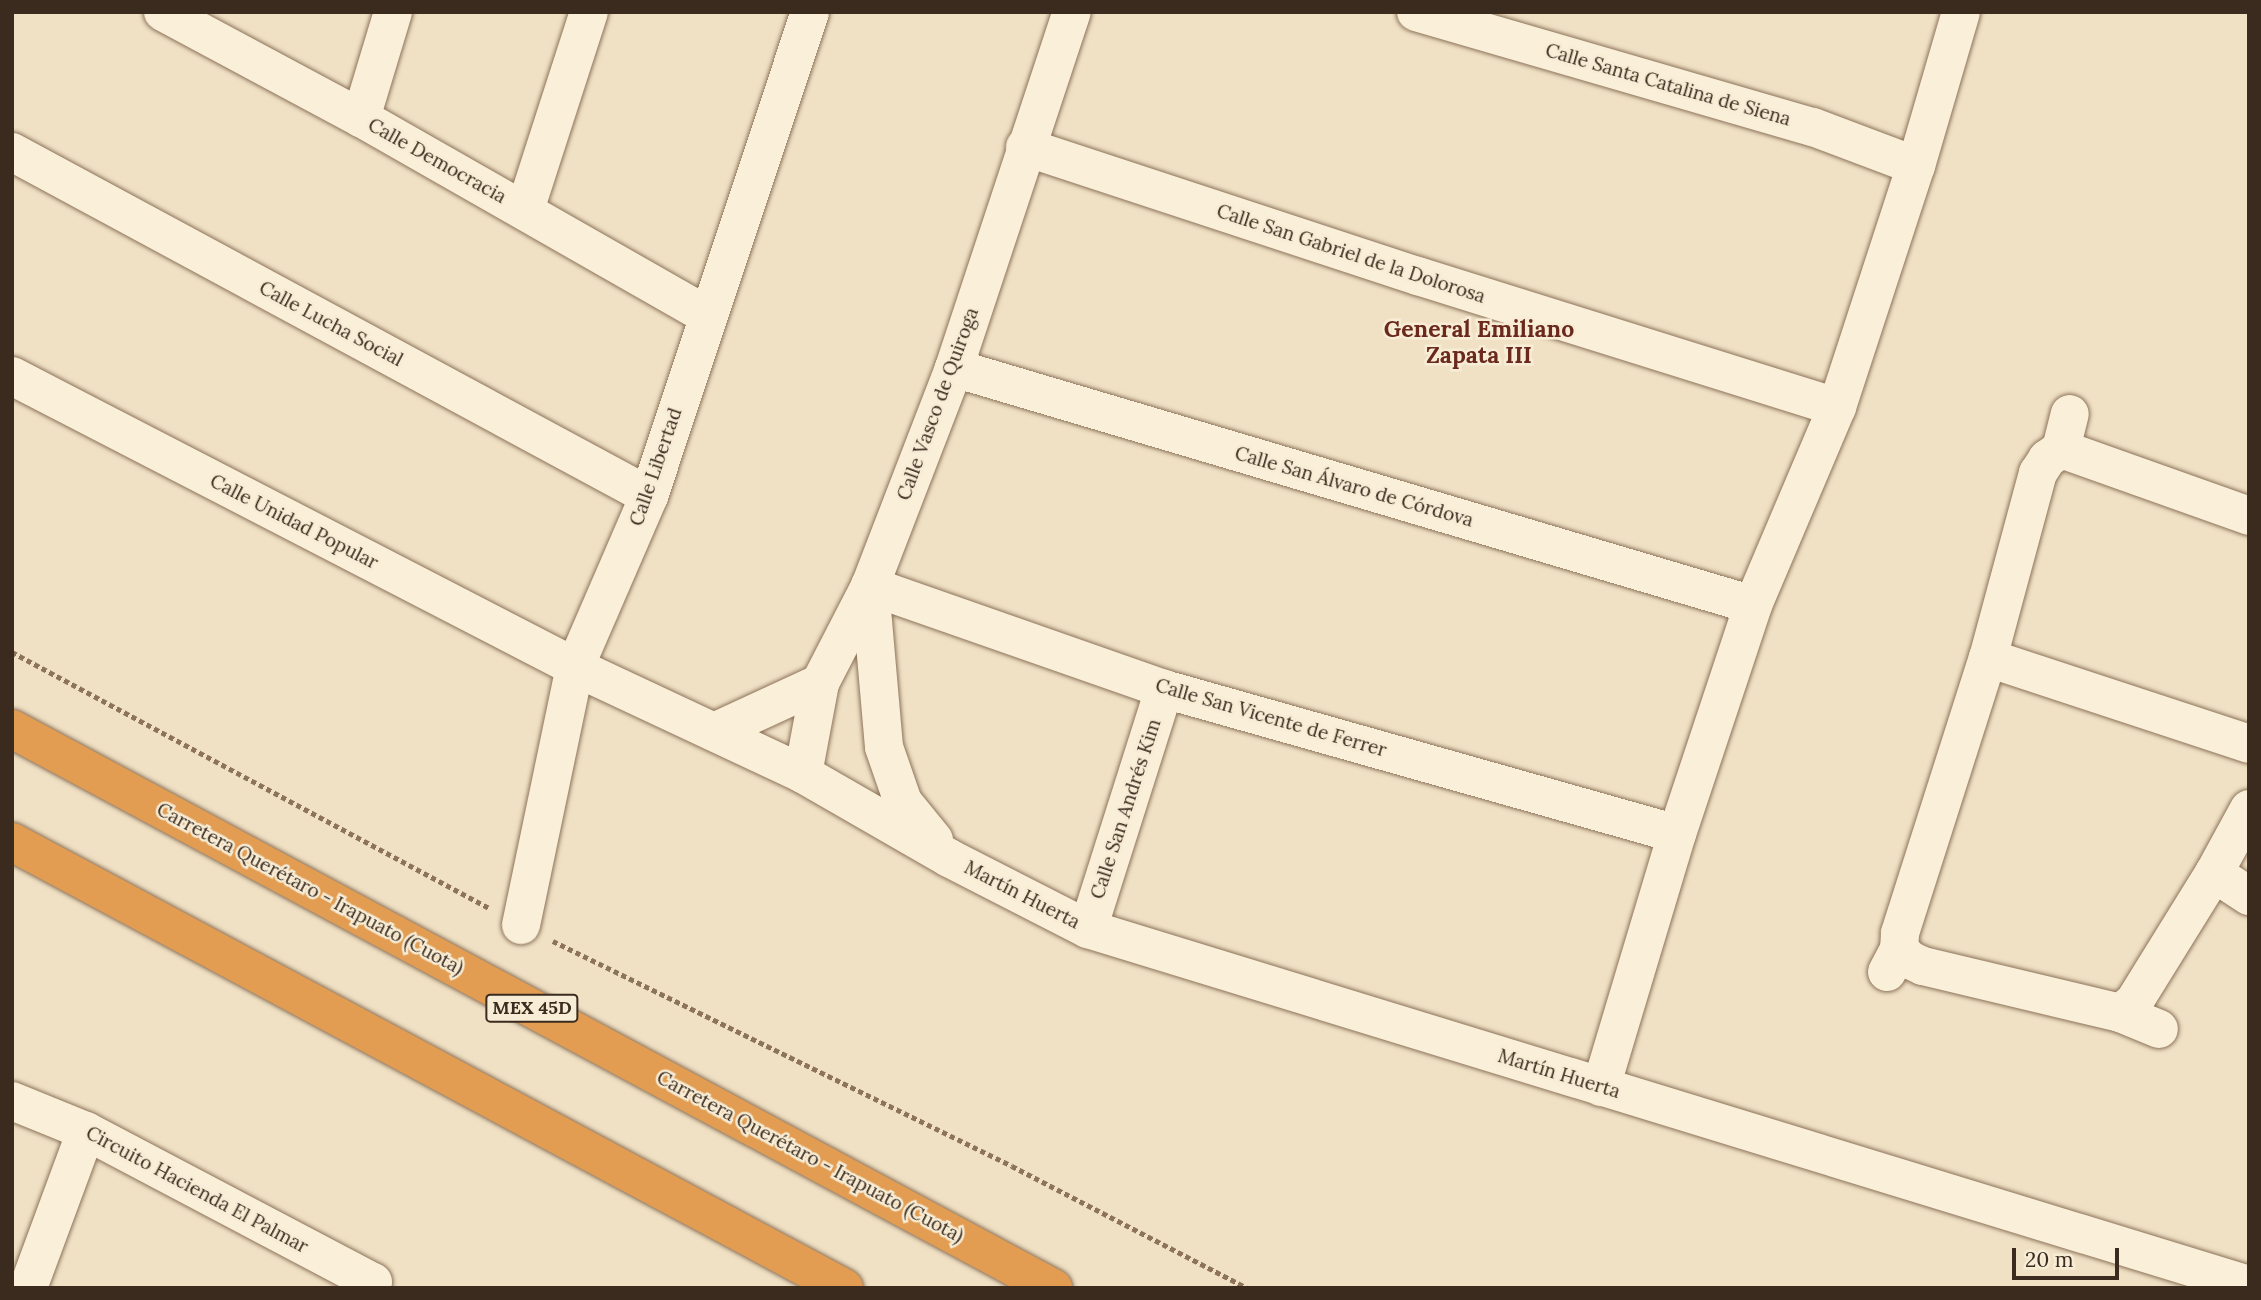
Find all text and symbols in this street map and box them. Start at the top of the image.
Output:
street label: Calle Santa Catalina de Siena [1543,39,1793,131]
street label: Calle Democracia [364,114,510,208]
street label: Calle San Gabriel de la Dolorosa [1214,200,1488,308]
street label: Calle Lucha Social [255,276,407,372]
street label: Calle Vasco de Quiroga [893,305,983,503]
district label: General Emiliano Zapata III [1384,315,1574,369]
street label: Calle Libertad [625,405,687,529]
street label: Calle San Álvaro de Córdova [1232,442,1476,532]
street label: Calle Unidad Popular [206,470,382,574]
street label: Calle San Vicente de Ferrer [1153,674,1389,762]
street label: Calle San Andrés Kim [1086,716,1166,902]
street label: Carretera Querétaro - Irapuato (Cuota) [153,798,467,980]
street label: Martín Huerta [960,856,1084,934]
road number: MEX 45D [485,993,579,1023]
street label: Martín Huerta [1495,1045,1623,1103]
street label: Carretera Querétaro - Irapuato (Cuota) [653,1066,967,1248]
street label: Circuito Hacienda El Palmar [82,1122,312,1258]
scale bar [2016,1234,2123,1278]
text: 20 m [2025,1246,2074,1273]

